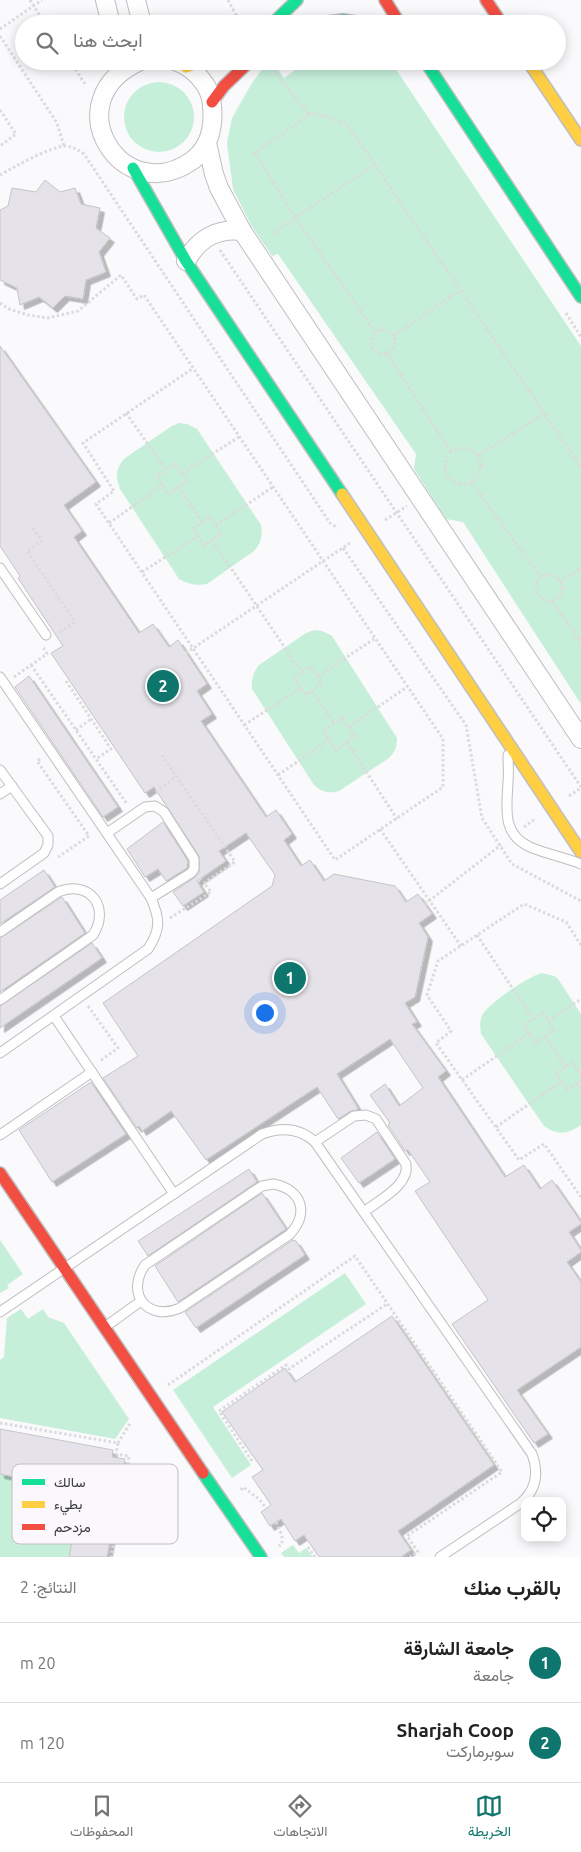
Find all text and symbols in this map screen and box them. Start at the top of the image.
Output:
search box [15,15,566,70]
icon: search [33,29,61,57]
text: ابحث هنا [73,29,143,51]
pin: 2 [147,667,179,705]
pin: 1 [274,959,306,997]
your location [252,1000,278,1026]
legend [12,1464,178,1544]
text: سالك [54,1474,85,1490]
text: بطيء [54,1496,82,1516]
map controls [521,1497,566,1542]
button: locate [521,1497,566,1542]
text: مزدحم [54,1519,91,1536]
text: بالقرب منك [464,1575,561,1599]
text: النتائج: 2 [20,1578,77,1596]
text: جامعة الشارقة [404,1637,514,1659]
text: 20 m [20,1654,56,1672]
text: 1 [540,1654,550,1672]
text: جامعة [473,1666,514,1684]
text: Sharjah Coop [397,1719,514,1741]
text: 120 m [20,1734,65,1752]
text: 2 [540,1734,550,1752]
text: سوبرماركت [446,1742,514,1760]
tab: المحفوظات [70,1792,133,1844]
tab: الاتجاهات [273,1792,328,1844]
tab: الخريطة [468,1792,511,1844]

